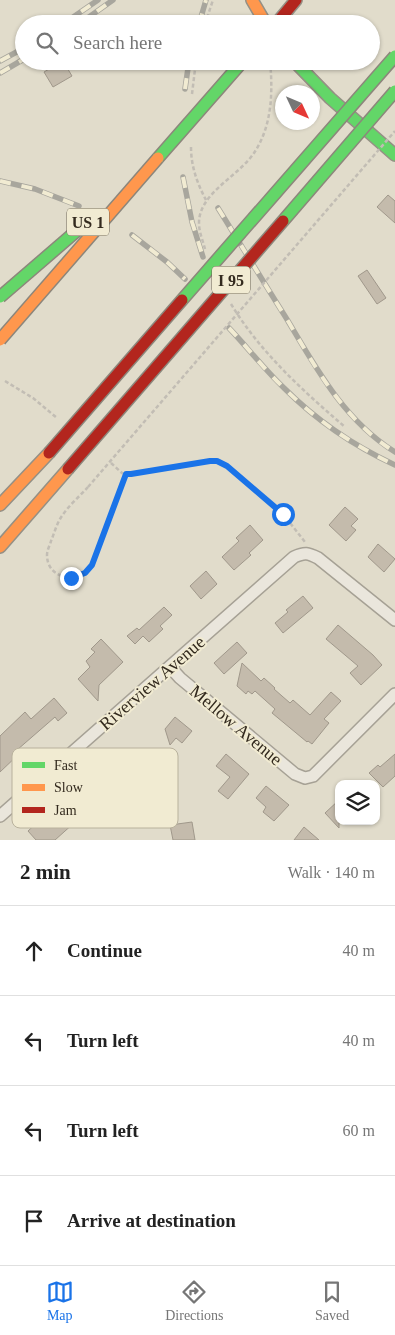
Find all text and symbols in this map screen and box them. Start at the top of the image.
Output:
search box [15,15,380,70]
icon: search [33,29,61,57]
text: Search here [73,32,162,53]
north arrow [275,85,320,130]
road number: US 1 [67,208,109,236]
road number: I 95 [212,266,250,294]
route start [272,503,295,526]
route end [60,567,83,590]
street label: Riverview Avenue [95,632,209,734]
street label: Mellow Avenue [186,681,286,769]
legend [12,748,178,828]
text: Fast [54,758,77,773]
text: Slow [54,780,84,795]
map controls [335,780,380,825]
button: layers [335,780,380,825]
text: Jam [54,803,77,818]
text: 2 min [20,860,71,884]
text: Walk · 140 m [288,864,375,881]
icon: ahead [20,937,48,965]
text: Continue [67,940,142,961]
text: 40 m [343,942,375,959]
icon: left [20,1027,48,1055]
text: Turn left [67,1030,139,1051]
text: 40 m [343,1032,375,1049]
icon: left [20,1117,48,1145]
text: Turn left [67,1120,139,1141]
text: 60 m [343,1122,375,1139]
icon: arrive [20,1207,48,1235]
text: Arrive at destination [67,1210,236,1231]
tab: Map [46,1278,74,1324]
tab: Directions [165,1278,224,1324]
tab: Saved [315,1278,349,1324]

